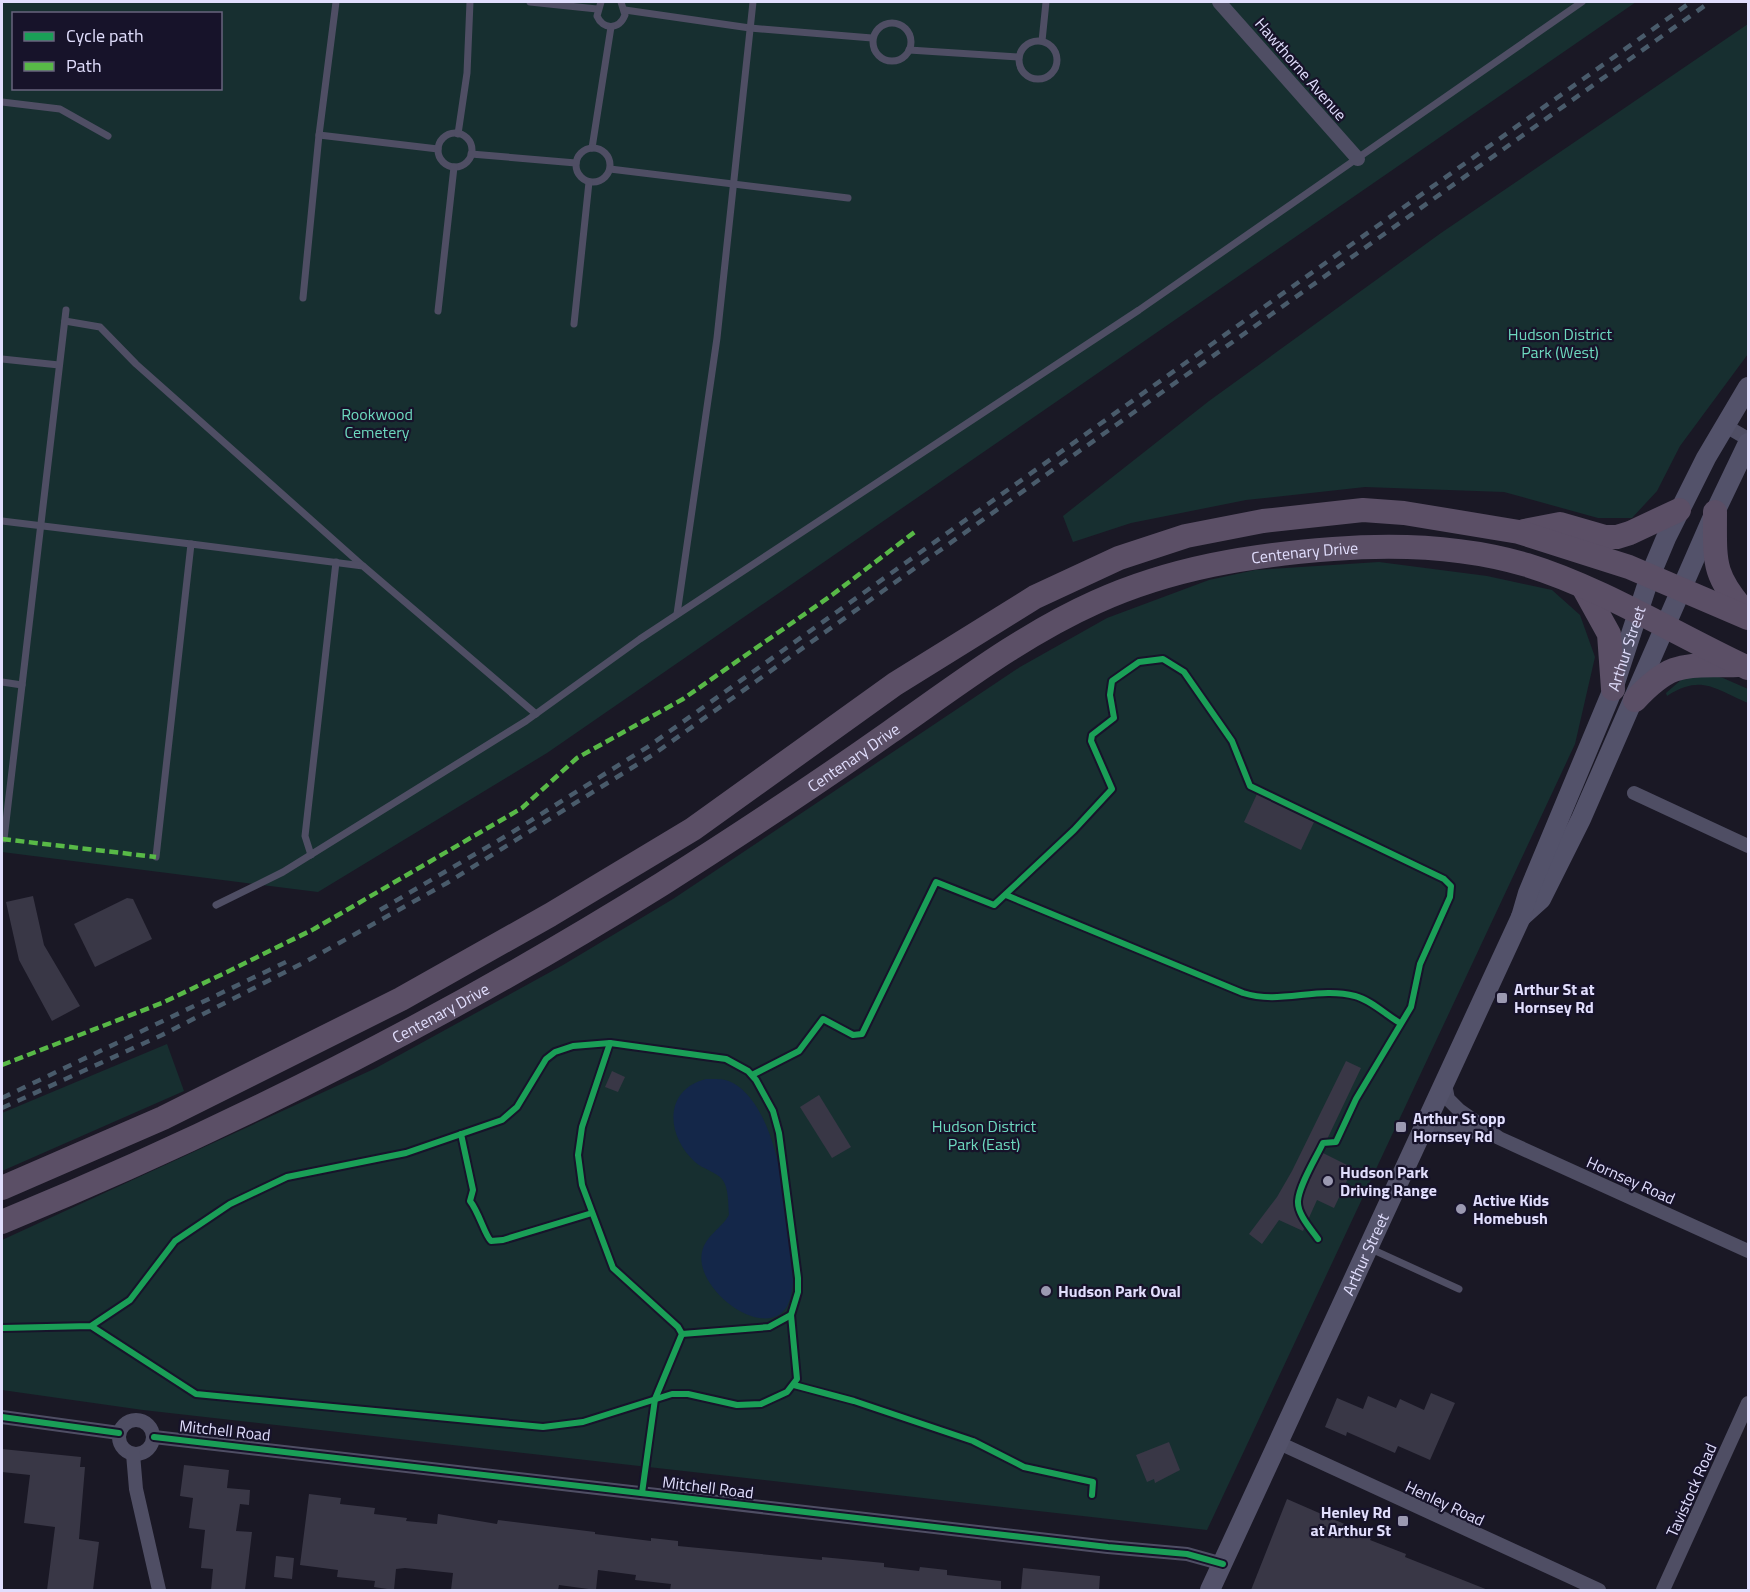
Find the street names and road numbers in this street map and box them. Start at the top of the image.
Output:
street label: Hawthorne Avenue [1249,12,1353,126]
street label: Centenary Drive [1250,535,1359,570]
street label: Arthur Street [1601,602,1652,694]
street label: Centenary Drive [803,717,904,798]
street label: Centenary Drive [388,977,493,1049]
street label: Hornsey Road [1583,1150,1679,1210]
street label: Arthur Street [1336,1209,1395,1299]
street label: Mitchell Road [178,1413,272,1447]
street label: Tavistock Road [1660,1439,1722,1541]
street label: Mitchell Road [661,1469,755,1505]
street label: Henley Road [1401,1474,1489,1532]

